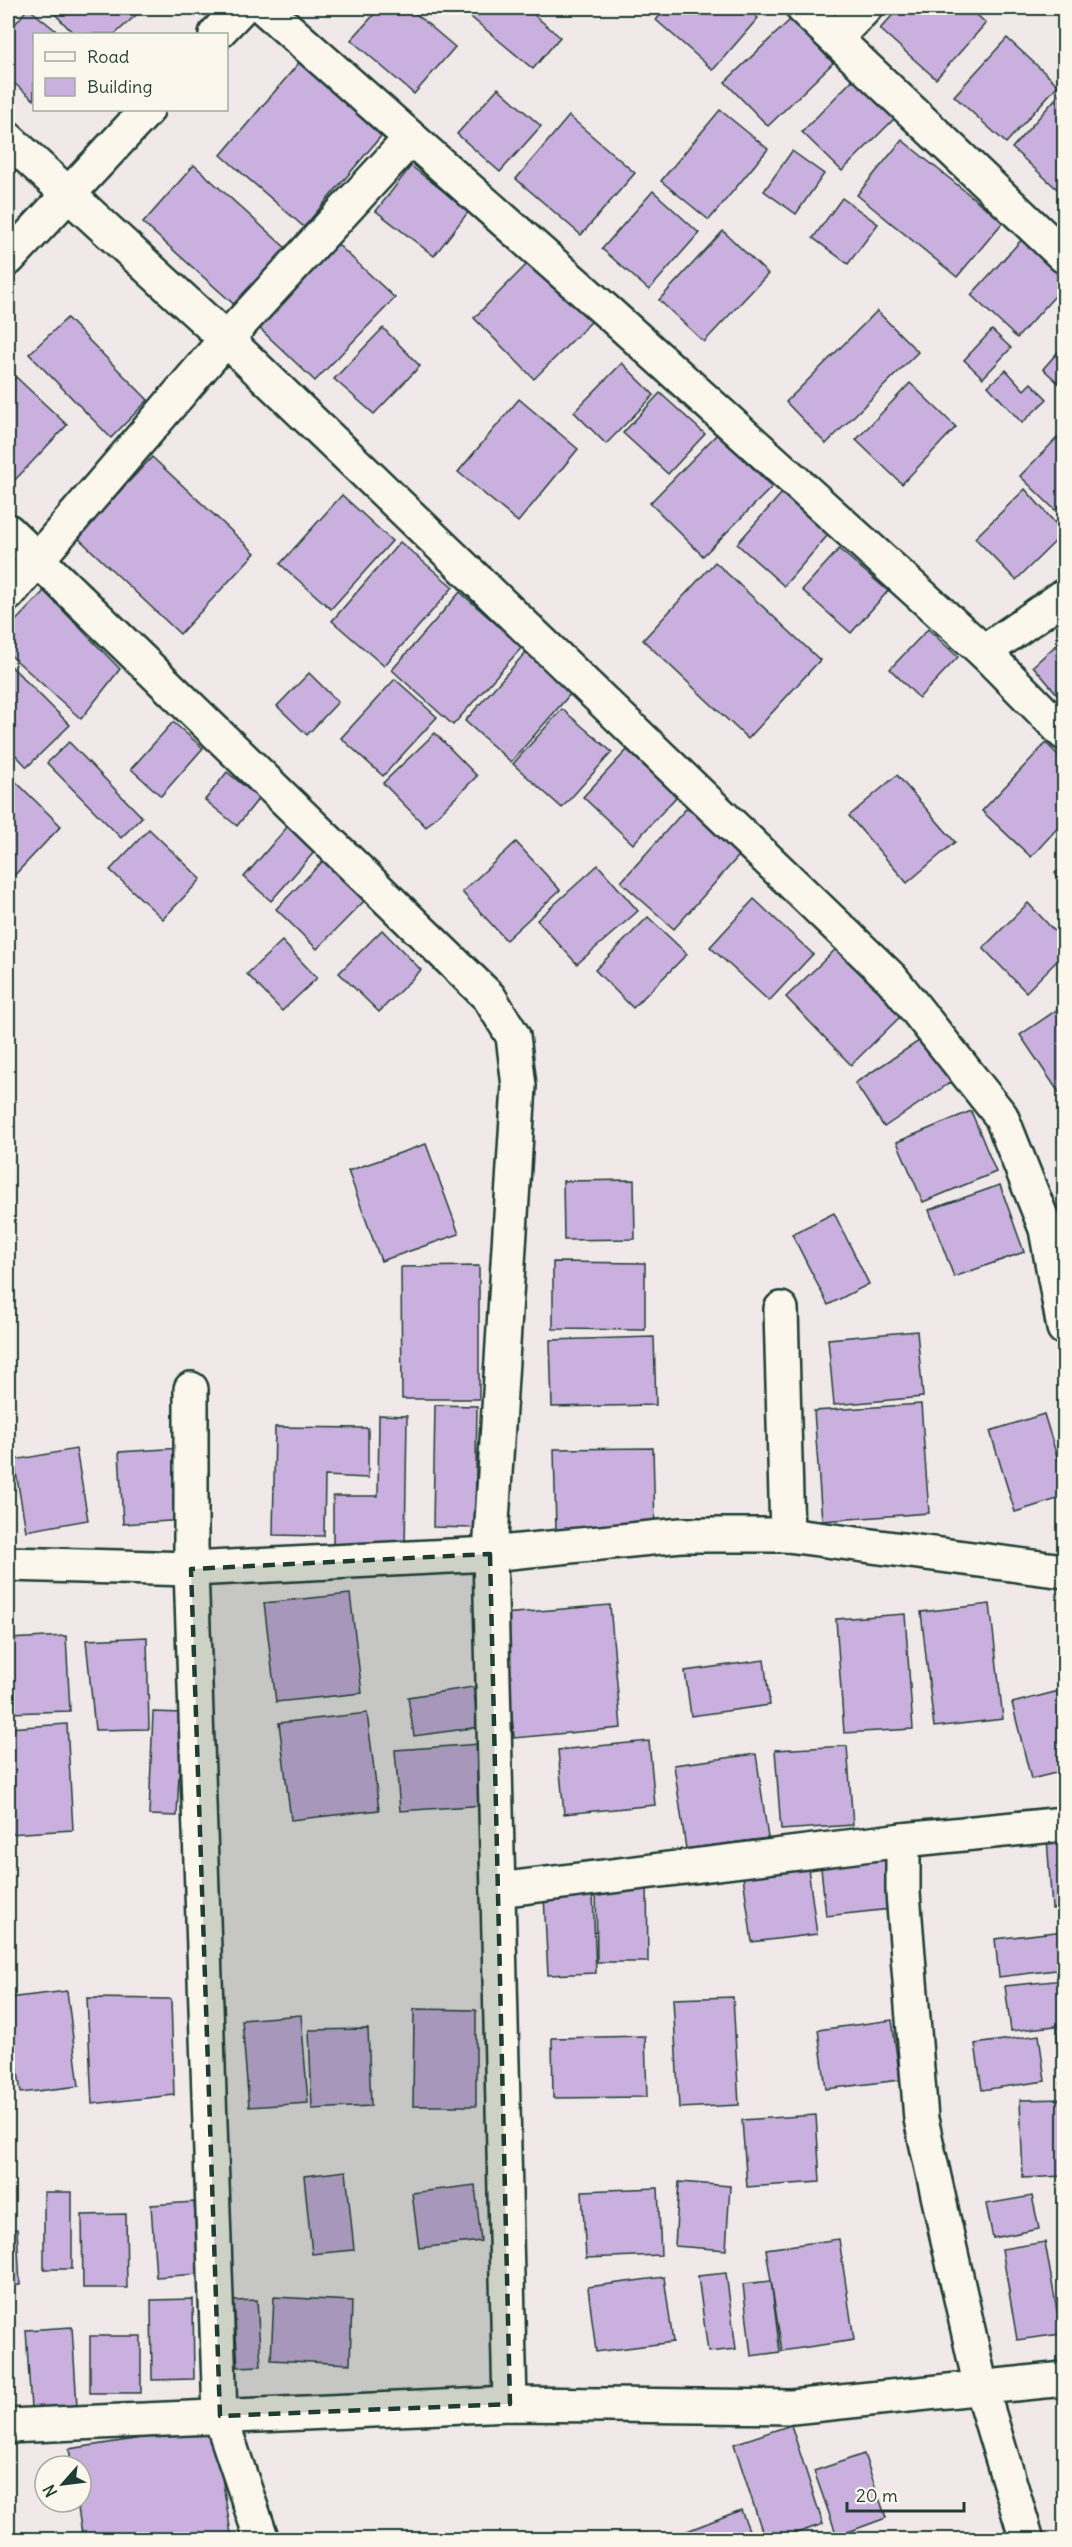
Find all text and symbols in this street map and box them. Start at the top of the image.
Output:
legend [33,33,228,111]
text: Road [87,45,130,68]
text: Building [87,75,152,98]
north arrow [33,2454,93,2514]
scale bar [847,2475,964,2513]
text: N [38,2481,61,2501]
text: 20 m [856,2484,898,2507]

